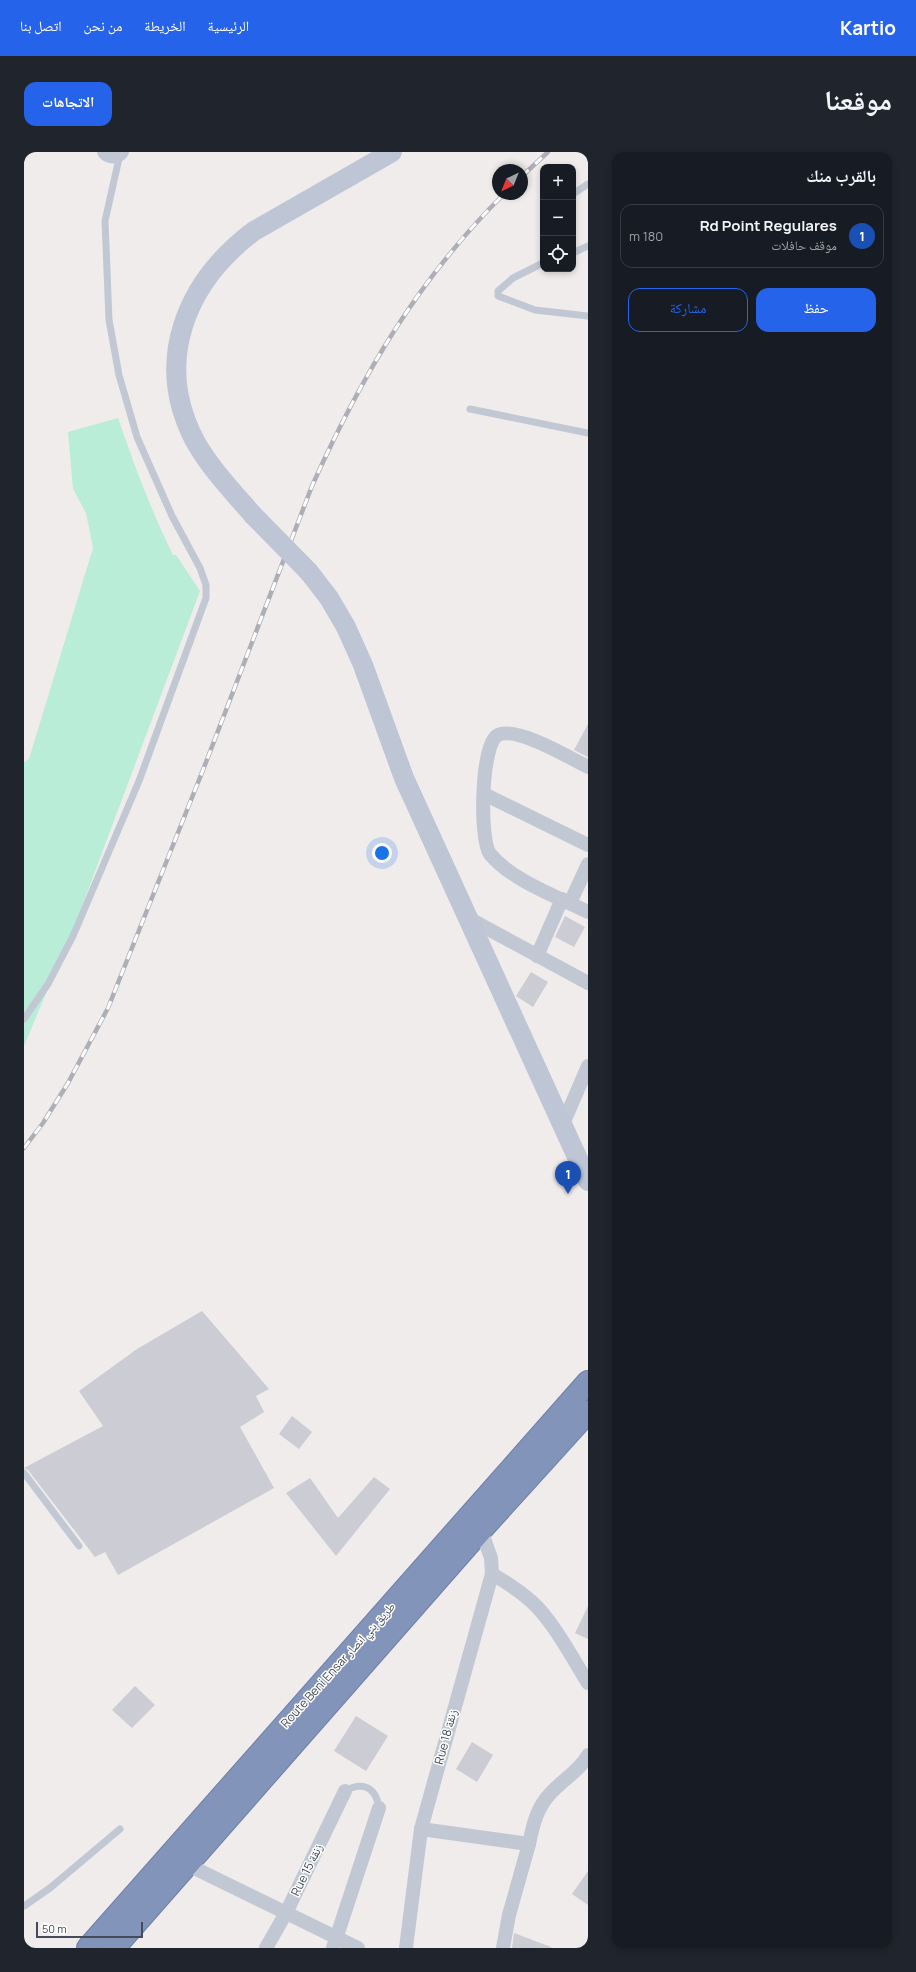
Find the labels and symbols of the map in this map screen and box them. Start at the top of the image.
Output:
north arrow [492,164,528,200]
your location [372,843,392,863]
pin: 1 [555,1161,581,1194]
street label: Route Beni Ensar طريق بني انصار [277,1598,400,1732]
street label: Rue 18 زنقة [430,1707,461,1766]
street label: Rue 15 زنقة [287,1841,327,1899]
scale bar [36,1920,143,1939]

